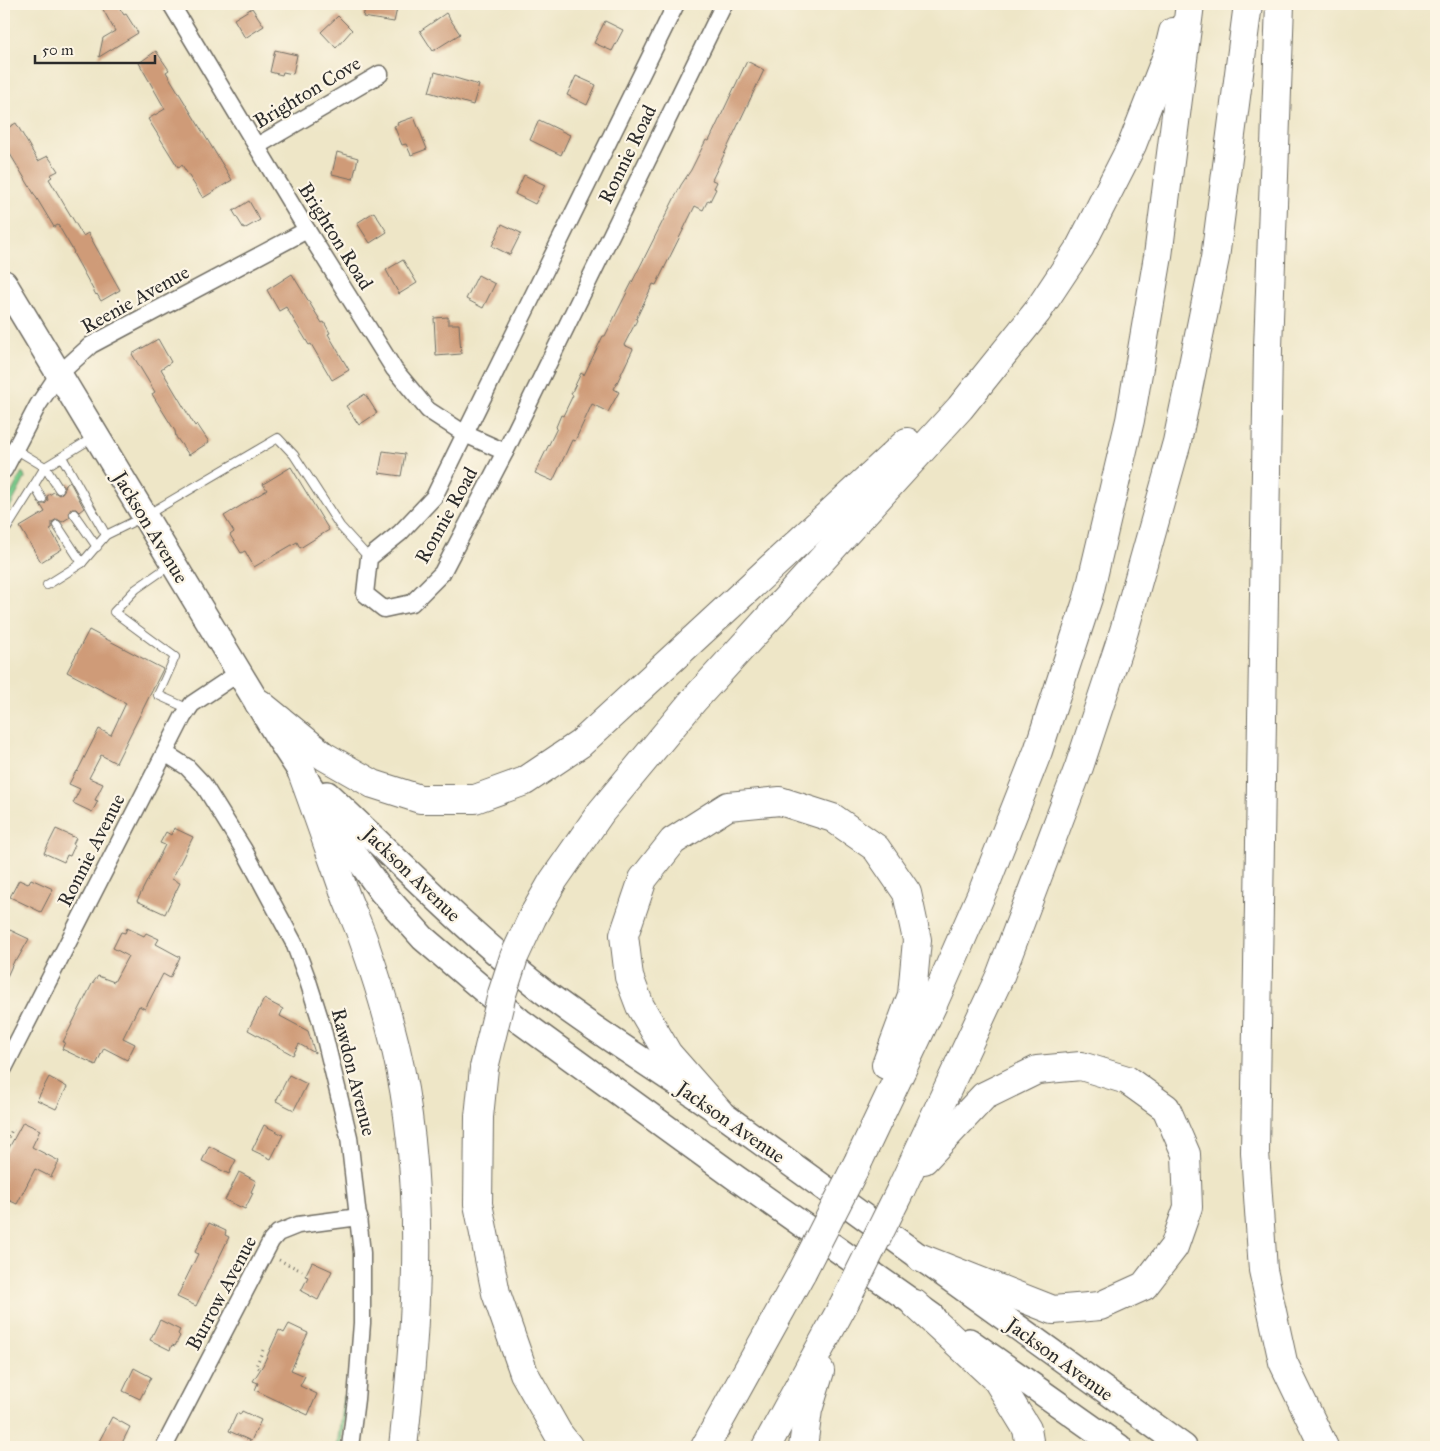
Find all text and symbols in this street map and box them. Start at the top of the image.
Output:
scale bar [35,32,155,64]
text: 50 m [42,41,74,59]
street label: Brighton Cove [249,51,365,134]
street label: Ronnie Road [593,101,661,207]
street label: Brighton Road [293,178,378,294]
street label: Reenie Avenue [77,260,193,338]
street label: Ronnie Road [410,463,482,567]
street label: Jackson Avenue [106,465,194,588]
street label: Ronnie Avenue [52,789,130,911]
street label: Jackson Avenue [356,820,466,927]
street label: Rawdon Avenue [327,1006,381,1138]
street label: Jackson Avenue [670,1075,790,1169]
street label: Burrow Avenue [181,1232,261,1354]
street label: Jackson Avenue [1000,1311,1118,1407]

